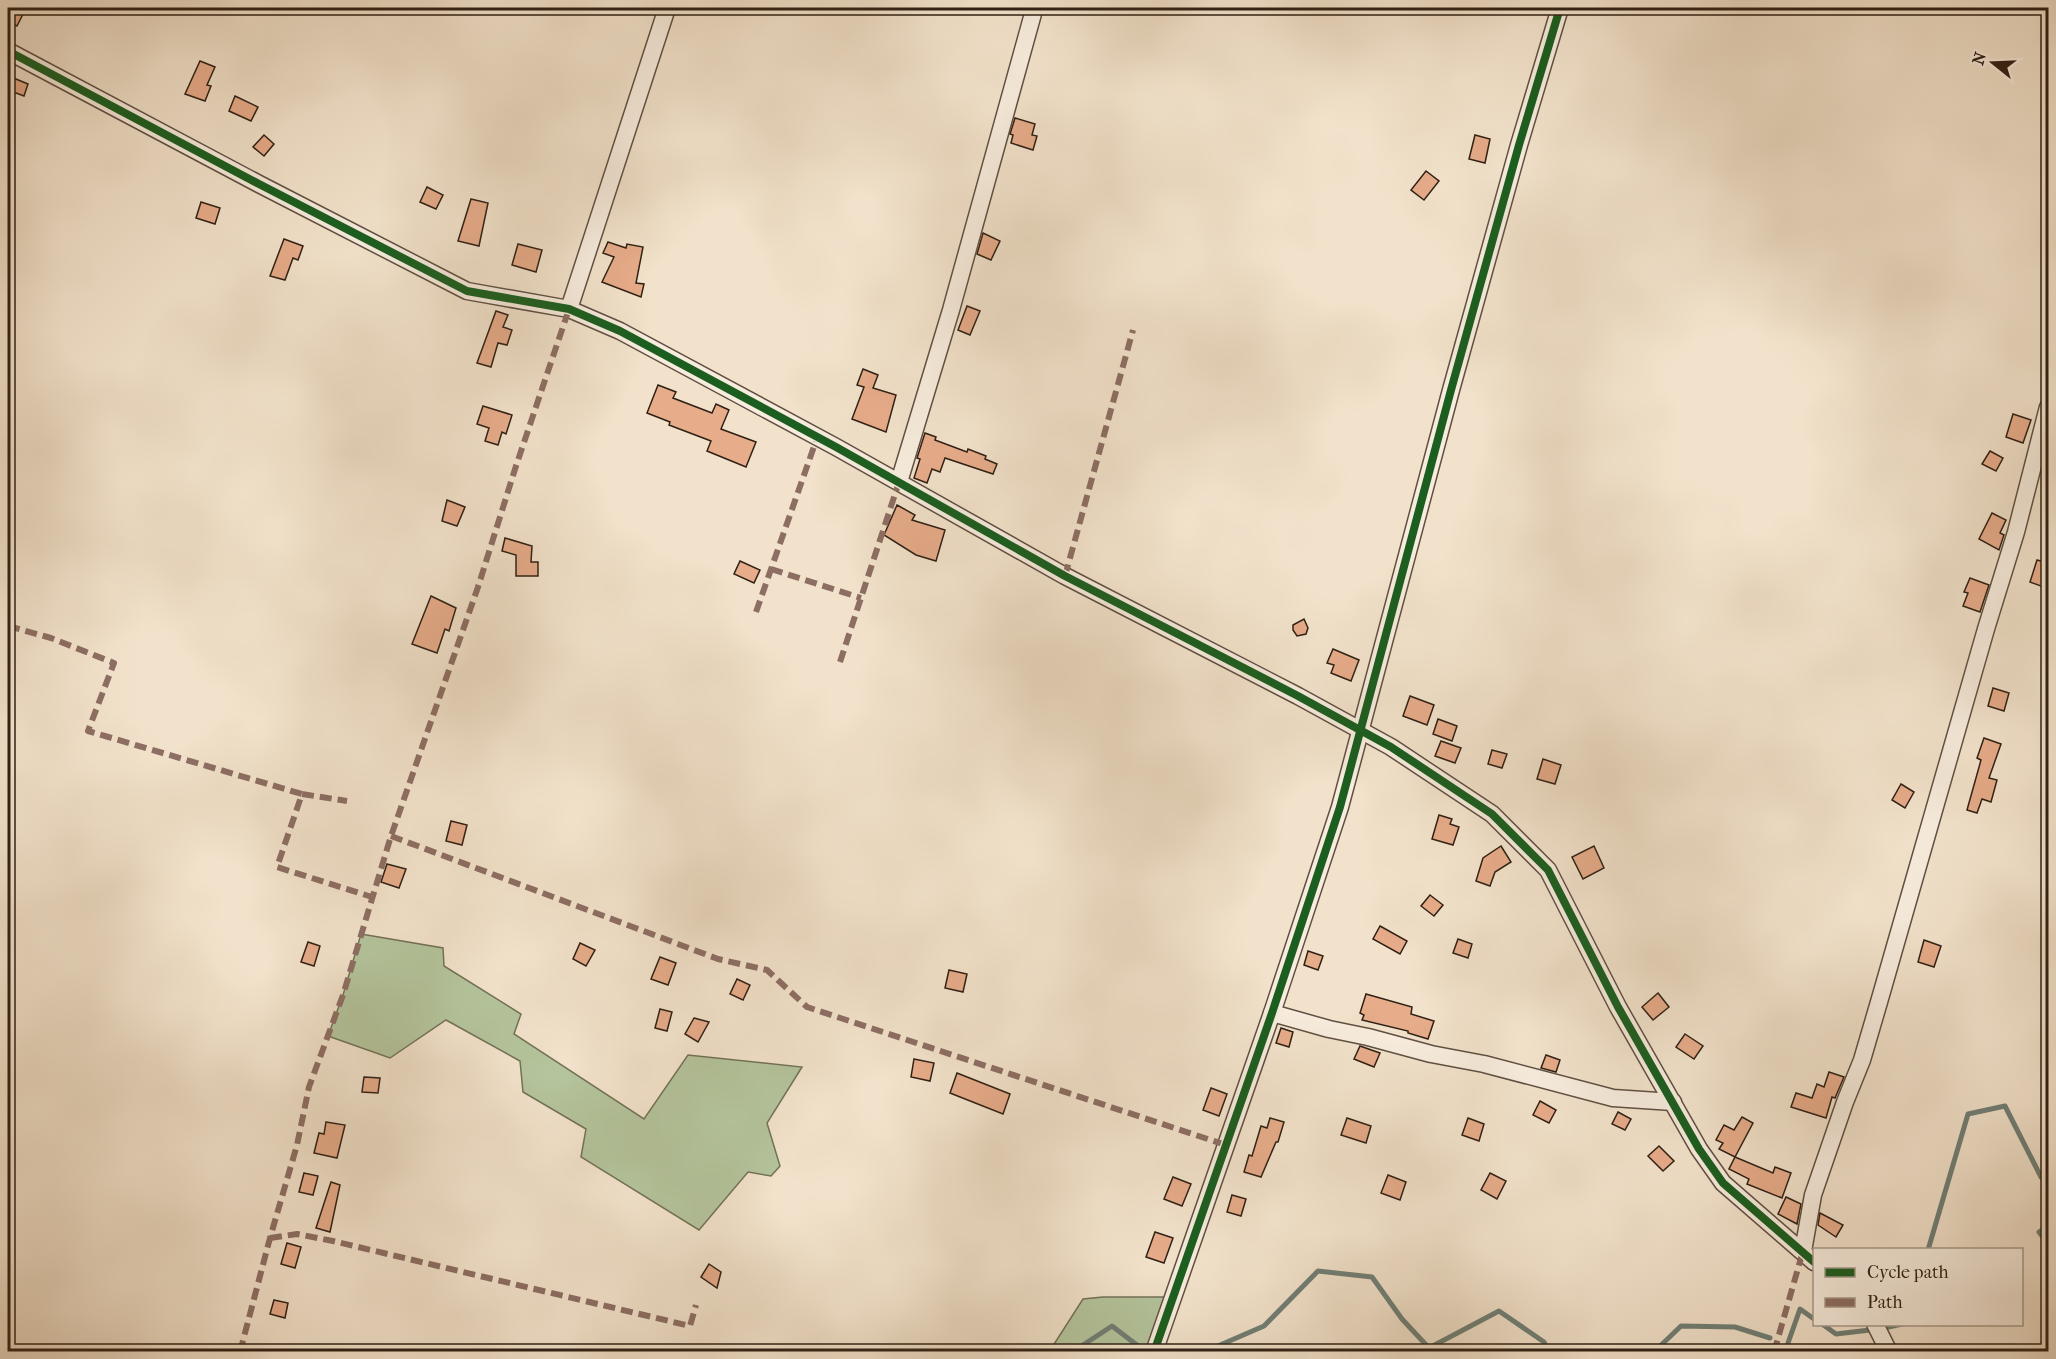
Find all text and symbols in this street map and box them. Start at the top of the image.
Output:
north arrow [1963,33,2023,93]
text: N [1968,49,1990,67]
legend [1813,1248,2023,1326]
text: Cycle path [1867,1262,1948,1283]
text: Path [1867,1292,1903,1313]

